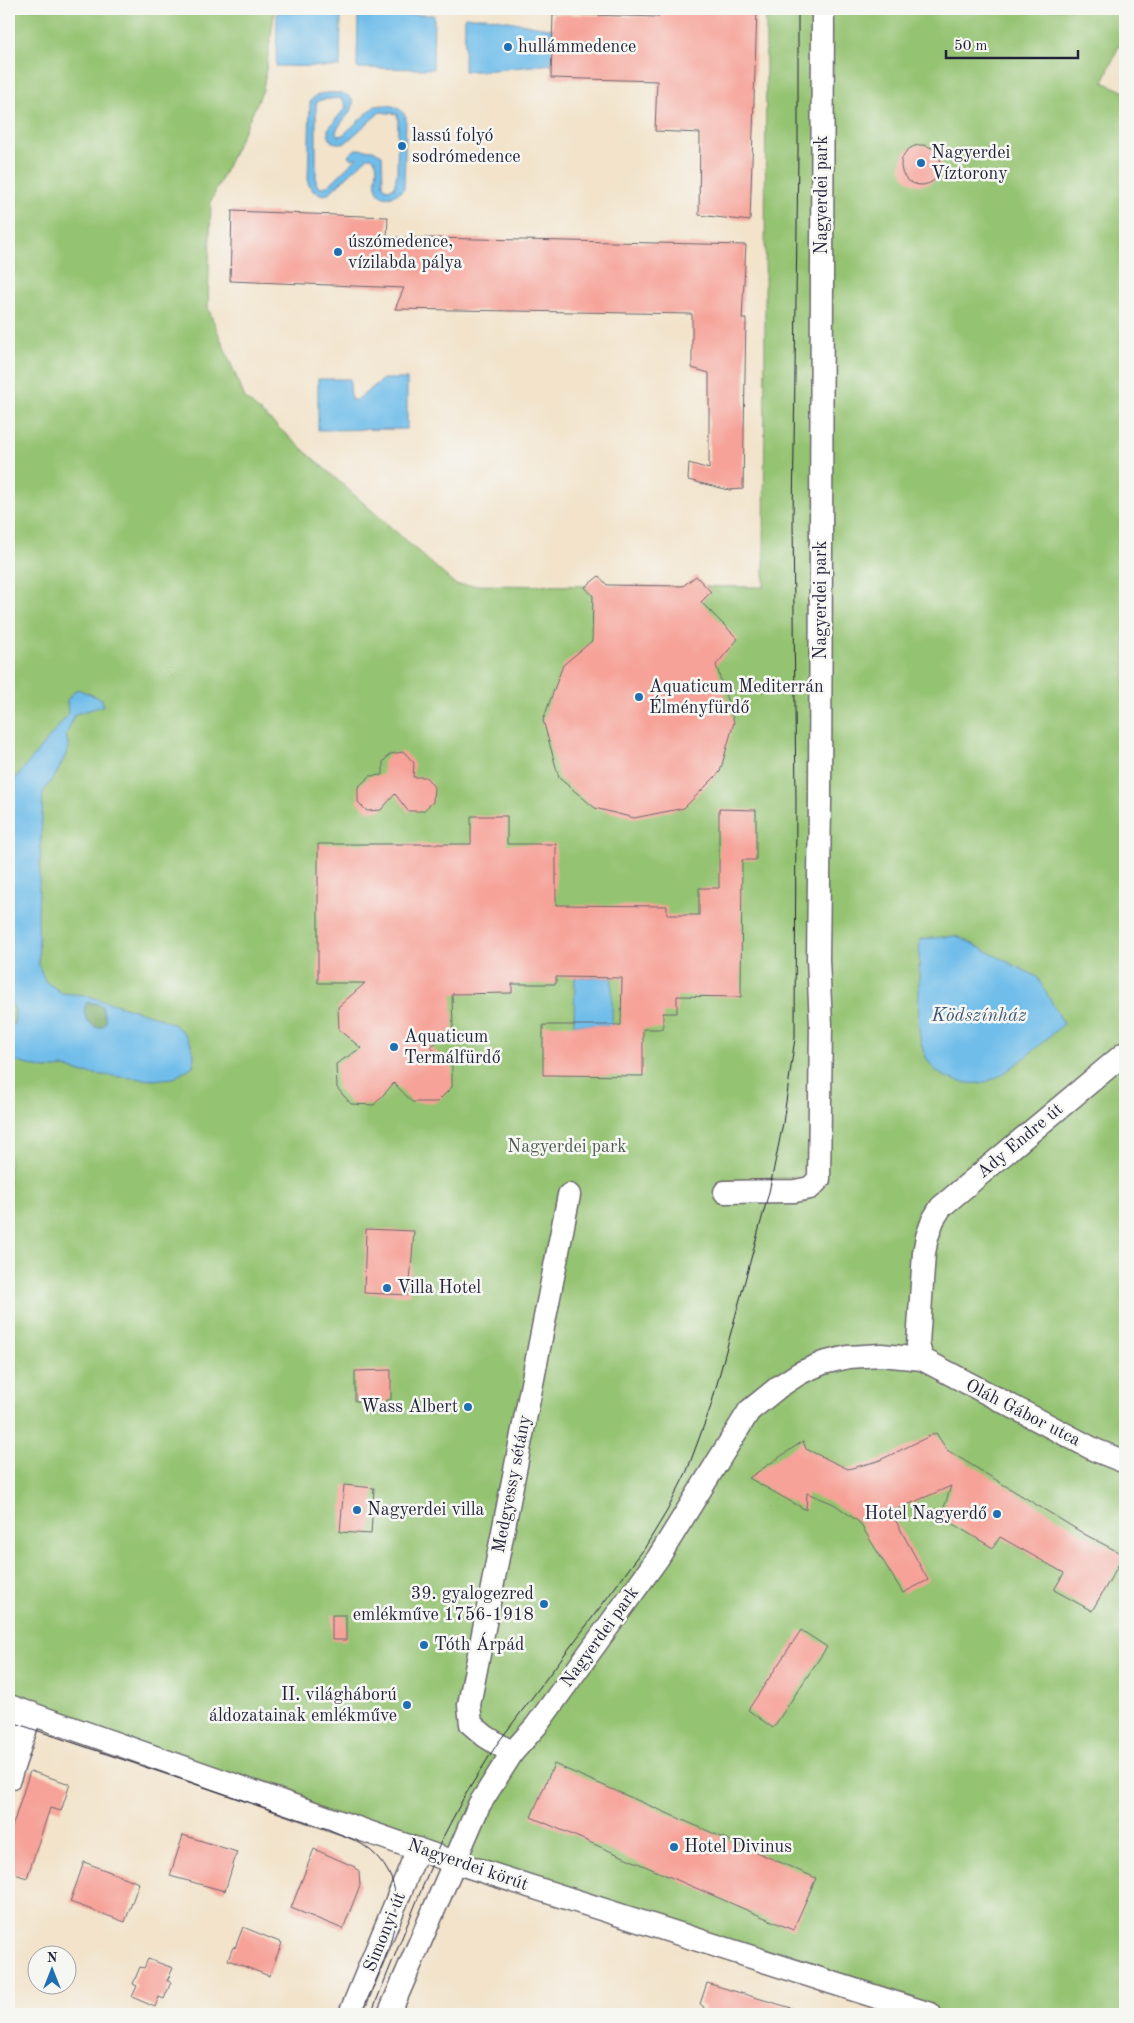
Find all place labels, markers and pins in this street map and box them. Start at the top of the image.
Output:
place label: hullámmedence [518,38,636,56]
marker: hullámmedence [502,41,514,53]
place label: lassú folyó sodrómedence [412,127,521,166]
marker: lassú folyó sodrómedence [396,140,408,152]
place label: Nagyerdei Víztorony [931,144,1010,183]
marker: Nagyerdei Víztorony [915,157,927,169]
place label: úszómedence, vízilabda pálya [348,233,463,272]
marker: úszómedence, vízilabda pálya [332,246,344,258]
place label: Aquaticum Mediterrán Élményfürdő [649,678,824,717]
marker: Aquaticum Mediterrán Élményfürdő [633,691,645,703]
place label: Aquaticum Termálfürdő [404,1028,501,1067]
marker: Aquaticum Termálfürdő [388,1041,400,1053]
place label: Villa Hotel [397,1279,481,1297]
marker: Villa Hotel [381,1282,393,1294]
place label: Wass Albert [361,1398,458,1416]
marker: Wass Albert [462,1401,474,1413]
place label: Nagyerdei villa [367,1501,485,1519]
marker: Nagyerdei villa [351,1504,363,1516]
place label: Hotel Nagyerdő [864,1505,987,1523]
marker: Hotel Nagyerdő [991,1508,1003,1520]
place label: 39. gyalogezred emlékműve 1756-1918 [353,1585,534,1624]
marker: 39. gyalogezred emlékműve 1756-1918 [538,1598,550,1610]
place label: Tóth Árpád [434,1632,524,1654]
marker: Tóth Árpád [418,1639,430,1651]
place label: II. világháború áldozatainak emlékműve [209,1686,397,1725]
marker: II. világháború áldozatainak emlékműve [401,1699,413,1711]
place label: Hotel Divinus [684,1838,792,1856]
marker: Hotel Divinus [668,1841,680,1853]

